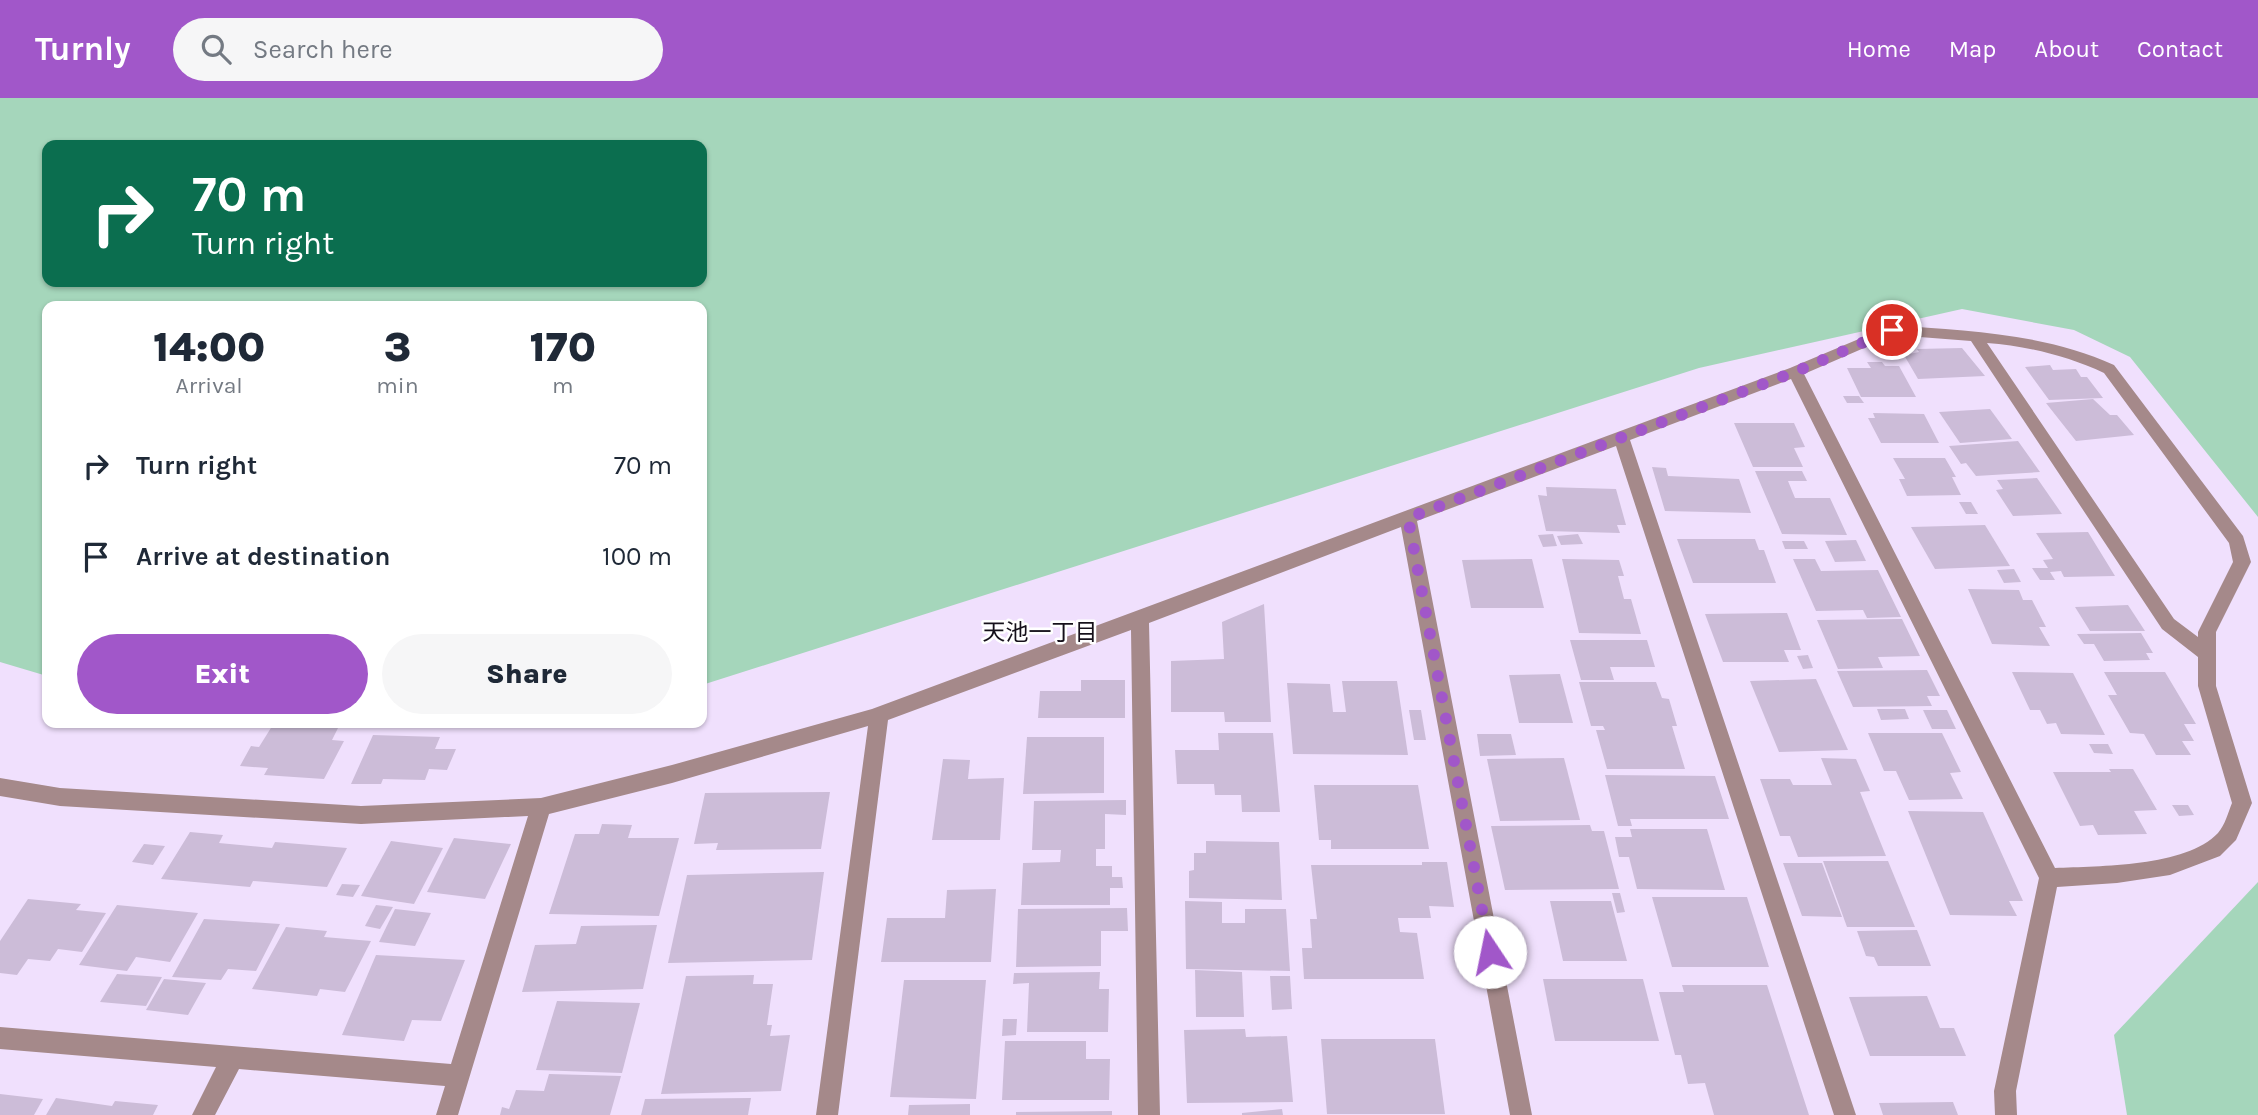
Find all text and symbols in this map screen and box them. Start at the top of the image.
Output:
search box [173,18,663,81]
text: Turnly [35,30,131,68]
icon: search [197,30,235,68]
text: Search here [253,34,393,65]
text: Home [1847,35,1911,63]
text: Map [1949,35,1996,63]
text: About [2034,35,2099,63]
text: Contact [2137,35,2223,63]
text: 70 m [192,166,306,223]
icon: right [77,168,168,259]
text: Turn right [192,225,334,262]
pin [1862,300,1922,360]
icon: arrive [1873,311,1911,349]
text: 14:00 [153,322,265,372]
text: 3 [384,322,411,372]
text: 170 [529,322,596,372]
text: Arrival [175,372,243,399]
text: min [376,372,419,399]
text: m [552,372,574,399]
icon: right [77,447,115,485]
text: Turn right [136,450,257,481]
text: 70 m [614,450,672,481]
icon: arrive [77,538,115,576]
text: Arrive at destination [136,541,390,572]
text: 100 m [602,541,672,572]
district label: 天池一丁目 [983,619,1098,646]
button: Exit [77,634,368,714]
button: Share [382,634,672,714]
position arrow [1453,915,1527,989]

